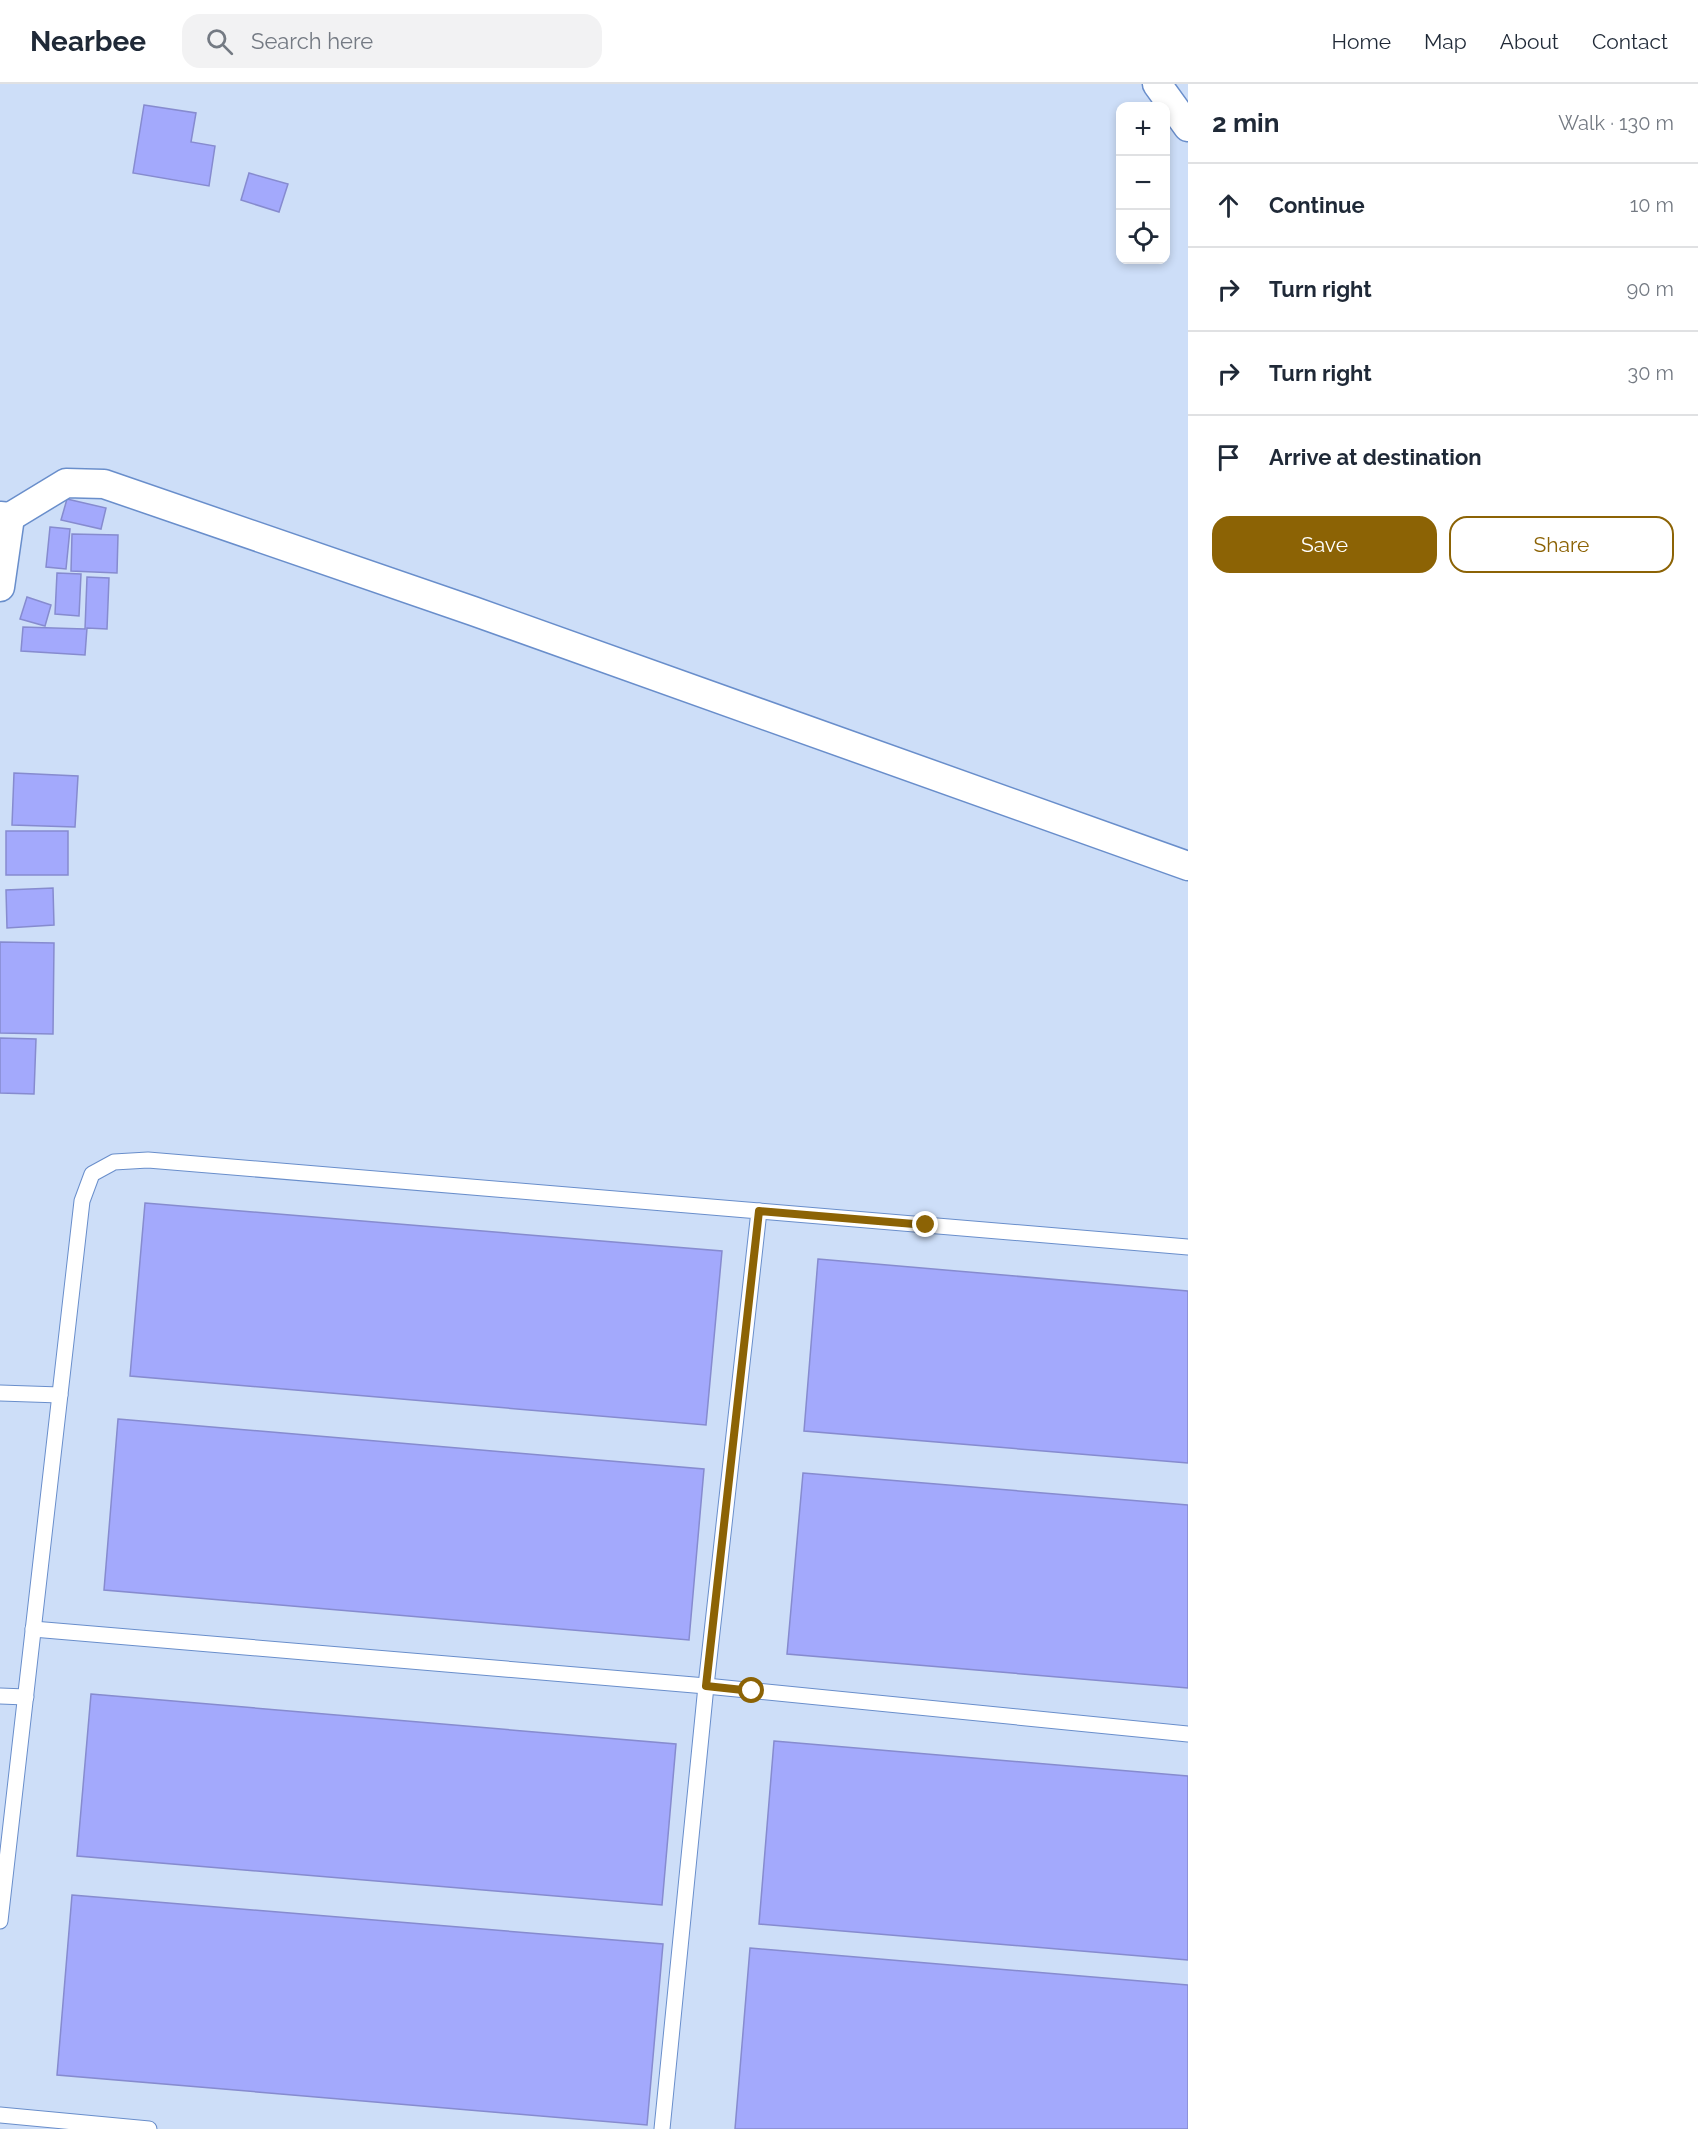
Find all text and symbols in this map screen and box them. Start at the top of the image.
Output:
search box [182,14,602,68]
text: Nearbee [30,25,146,58]
icon: search [203,25,236,58]
text: Search here [251,28,373,54]
text: Home [1332,29,1391,54]
text: Map [1424,29,1467,54]
text: About [1500,29,1559,54]
text: Contact [1592,29,1668,54]
map controls [1116,102,1170,264]
button: + [1116,102,1170,156]
text: 2 min [1212,108,1279,138]
text: Walk · 130 m [1558,111,1674,135]
button: − [1116,156,1170,210]
icon: ahead [1212,189,1245,222]
text: Continue [1269,192,1365,218]
text: 10 m [1630,193,1674,217]
button: locate [1116,210,1170,264]
icon: right [1212,273,1245,306]
text: Turn right [1269,276,1372,302]
text: 90 m [1627,277,1674,301]
icon: right [1212,357,1245,390]
text: Turn right [1269,360,1372,386]
text: 30 m [1628,361,1674,385]
icon: arrive [1212,441,1245,474]
text: Arrive at destination [1269,444,1482,470]
button: Save [1212,516,1437,573]
button: Share [1449,516,1674,573]
route end [912,1211,938,1237]
route start [738,1677,764,1703]

